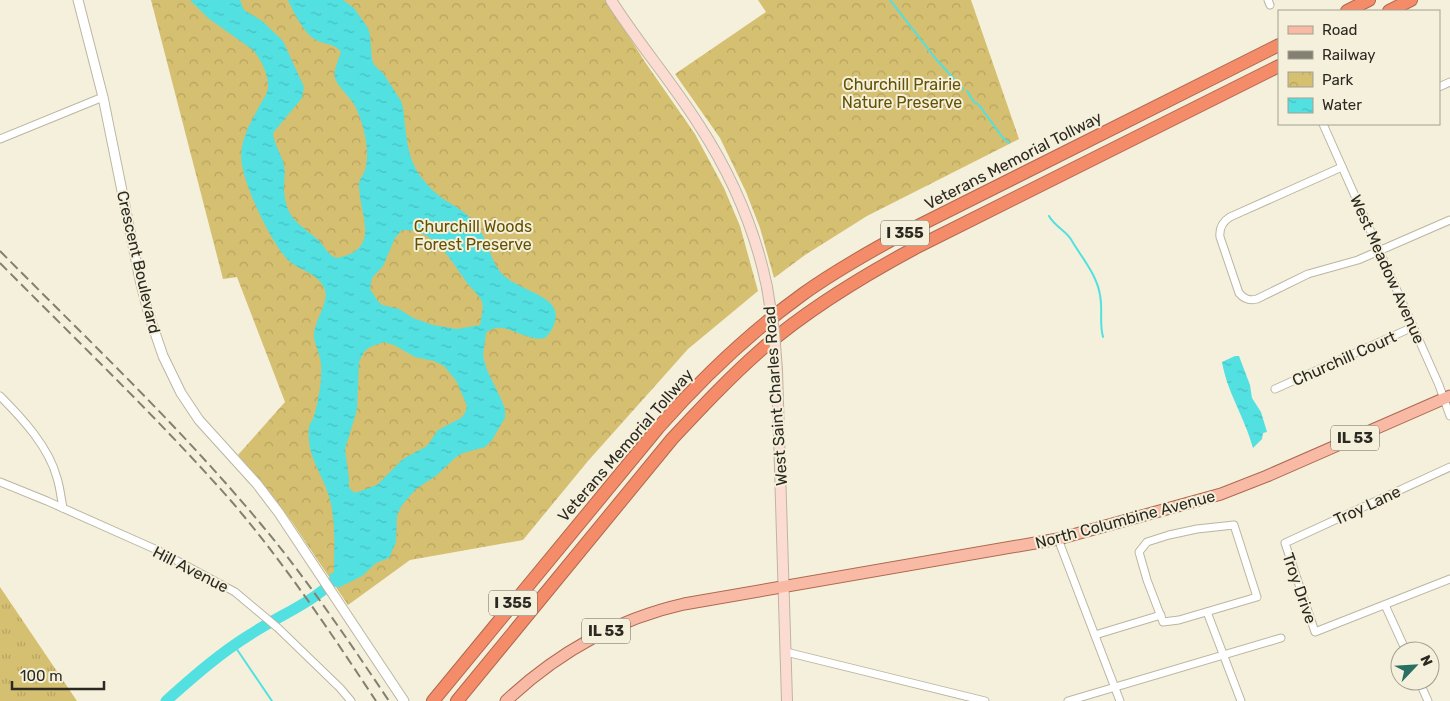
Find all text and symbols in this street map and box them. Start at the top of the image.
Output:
legend [1278,10,1440,125]
text: Road [1322,21,1358,39]
text: Railway [1322,46,1376,64]
text: Park [1322,71,1353,89]
park label: Churchill Prairie Nature Preserve [842,75,962,112]
text: Water [1322,96,1362,114]
street label: Veterans Memorial Tollway [921,107,1105,213]
street label: Crescent Boulevard [113,189,164,335]
street label: West Meadow Avenue [1346,192,1429,347]
park label: Churchill Woods Forest Preserve [414,217,532,254]
road number: I 355 [881,220,929,246]
street label: West Saint Charles Road [760,305,791,487]
street label: Churchill Court [1289,327,1399,390]
street label: Veterans Memorial Tollway [554,365,697,526]
road number: IL 53 [1331,426,1379,450]
street label: Troy Lane [1331,482,1404,529]
street label: North Columbine Avenue [1033,486,1217,553]
street label: Hill Avenue [150,542,232,597]
street label: Troy Drive [1279,550,1320,626]
road number: I 355 [489,590,537,616]
road number: IL 53 [582,618,630,644]
north arrow [1390,641,1440,691]
text: N [1416,653,1436,669]
scale bar [12,658,105,690]
text: 100 m [20,667,62,685]

